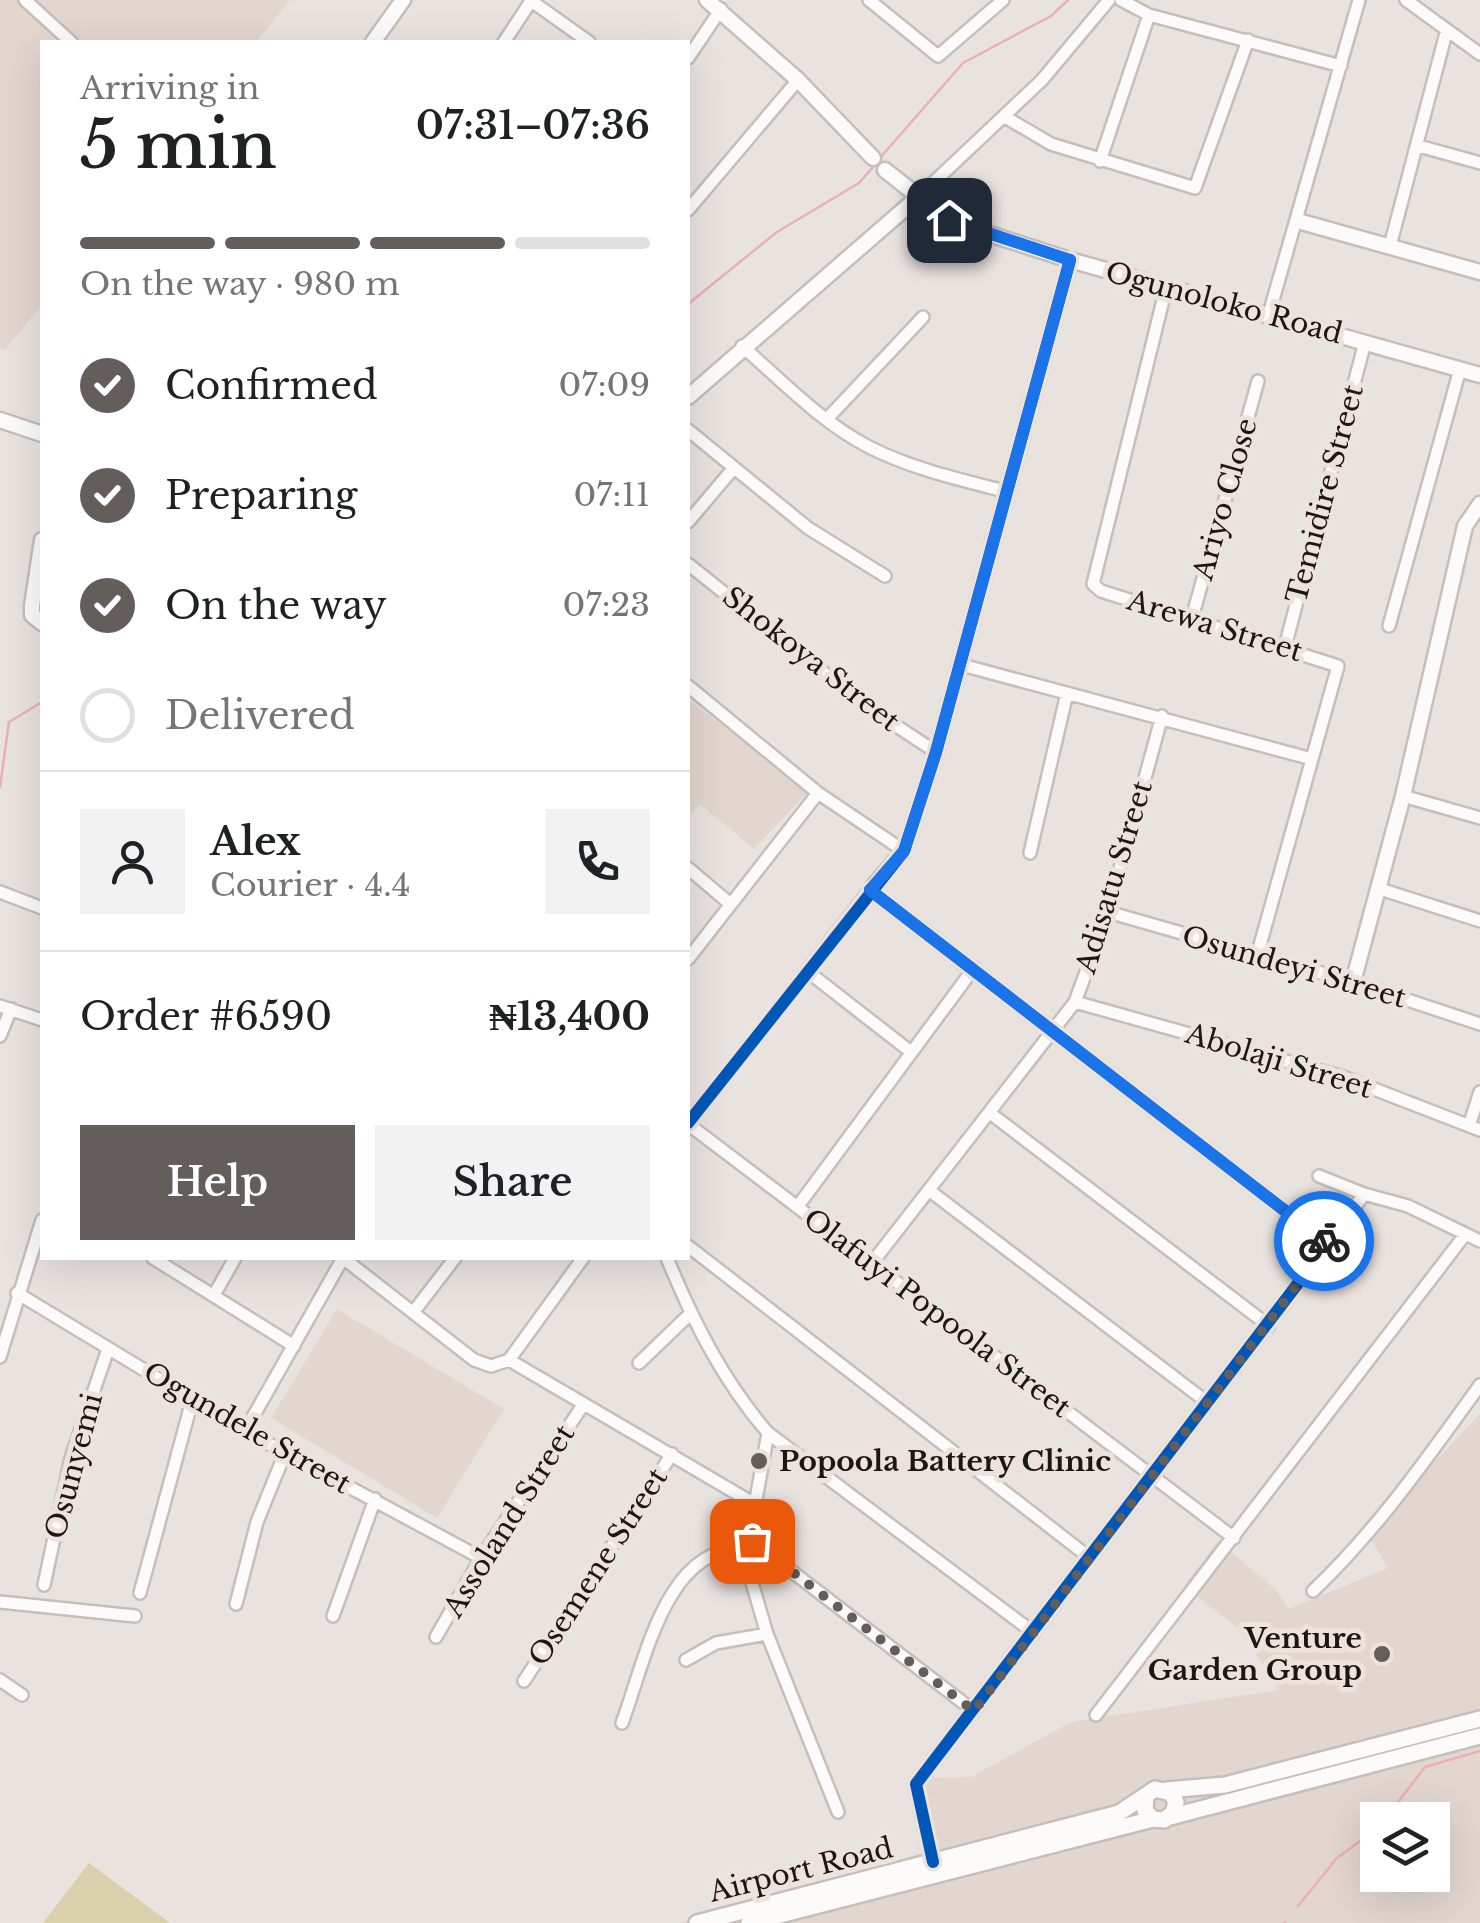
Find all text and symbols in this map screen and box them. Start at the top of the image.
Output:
text: Arriving in [80,68,259,108]
text: 07:31–07:36 [416,102,650,149]
text: 5 min [80,105,277,186]
pin [907,178,992,263]
icon: home [922,193,977,248]
street label: Ogunoloko Road [1102,255,1346,351]
text: On the way · 980 m [80,264,400,304]
icon: check [80,358,135,413]
text: Confirmed [165,362,378,409]
text: 07:09 [559,365,650,405]
street label: Temidire Street [1279,380,1371,607]
street label: Ariyo Close [1185,414,1265,585]
icon: check [80,468,135,523]
text: Preparing [165,472,357,519]
text: 07:11 [573,475,650,515]
icon: check [80,578,135,633]
street label: Shokoya Street [716,579,907,739]
text: On the way [165,582,387,629]
street label: Arewa Street [1122,582,1307,669]
text: 07:23 [563,585,650,625]
text: Delivered [165,692,355,739]
street label: Adisatu Street [1068,776,1160,978]
button: person [80,809,185,914]
button: phone [545,809,650,914]
text: Alex [210,818,301,865]
text: Courier · 4.4 [210,865,410,905]
street label: Osundeyi Street [1178,918,1410,1016]
text: Order #6590 [80,993,332,1040]
text: ₦13,400 [489,993,650,1040]
street label: Abolaji Street [1181,1016,1377,1106]
button: Help [80,1125,355,1240]
button: Share [375,1125,650,1240]
courier [1274,1191,1374,1291]
street label: Olafuyi Popoola Street [797,1201,1078,1425]
icon: bike [1297,1214,1352,1269]
street label: Ogundele Street [137,1354,357,1502]
street label: Osunyemi [38,1389,110,1543]
street label: Assoland Street [435,1418,582,1625]
place label: Popoola Battery Clinic [779,1444,1111,1479]
marker: Popoola Battery Clinic [748,1450,770,1472]
street label: Osemene Street [521,1461,675,1672]
pin [710,1499,795,1584]
icon: bag [725,1514,780,1569]
place label: Venture Garden Group [1148,1621,1362,1688]
marker: Venture Garden Group [1371,1643,1393,1665]
map controls [1360,1802,1450,1892]
button: layers [1360,1802,1450,1892]
street label: Airport Road [704,1830,897,1910]

